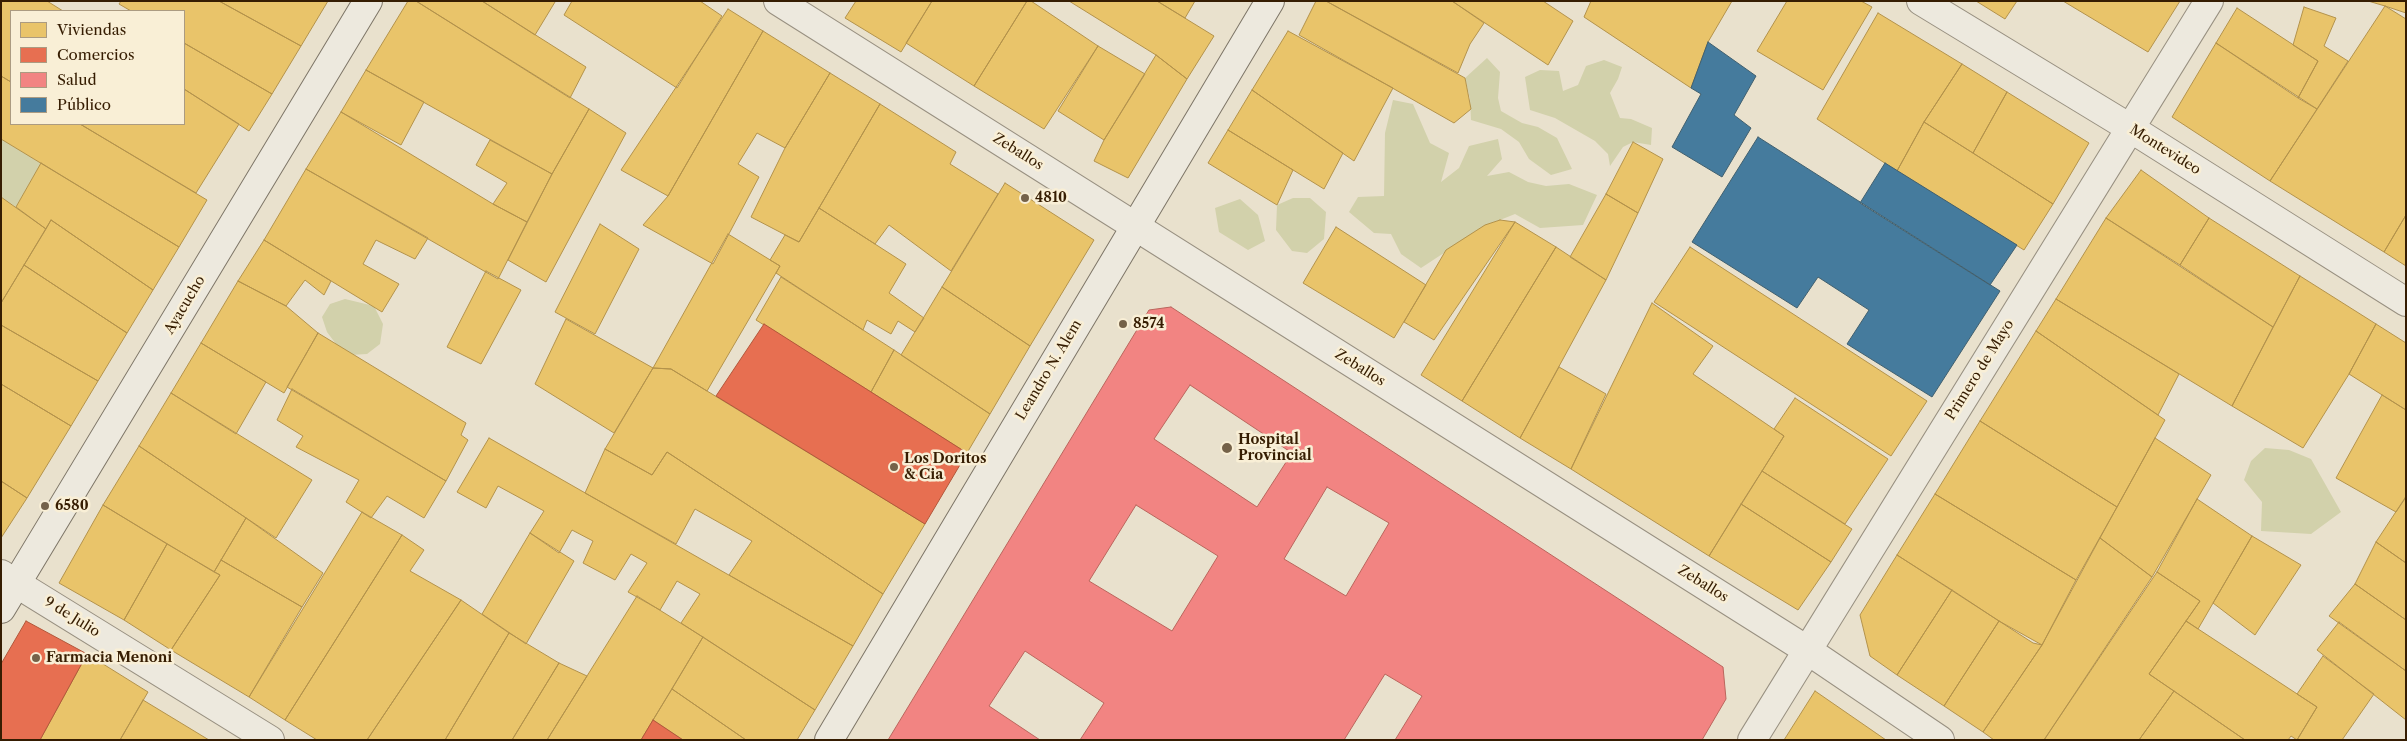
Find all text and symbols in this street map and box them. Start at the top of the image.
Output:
legend [10,10,185,125]
text: Viviendas [57,20,126,39]
text: Comercios [57,45,134,64]
text: Salud [57,70,97,89]
text: Público [57,95,111,114]
street label: Montevideo [2126,122,2204,178]
street label: Zeballos [990,130,1046,174]
place label: 4810 [1035,190,1067,206]
marker: 4810 [1019,192,1031,204]
street label: Ayacucho [161,273,209,337]
place label: 8574 [1133,316,1164,332]
street label: Leandro N. Alem [1012,317,1086,423]
street label: Primero de Mayo [1942,317,2018,423]
marker: 8574 [1117,318,1129,330]
street label: Zeballos [1332,346,1388,390]
place label: Hospital Provincial [1238,432,1312,464]
marker: Hospital Provincial [1220,441,1234,455]
place label: Los Doritos & Cia [904,451,987,484]
marker: Los Doritos & Cia [888,461,900,473]
place label: 6580 [55,498,89,514]
marker: 6580 [39,500,51,512]
street label: Zeballos [1675,562,1731,606]
street label: 9 de Julio [41,593,103,641]
place label: Farmacia Menoni [46,650,172,666]
marker: Farmacia Menoni [30,652,42,664]

